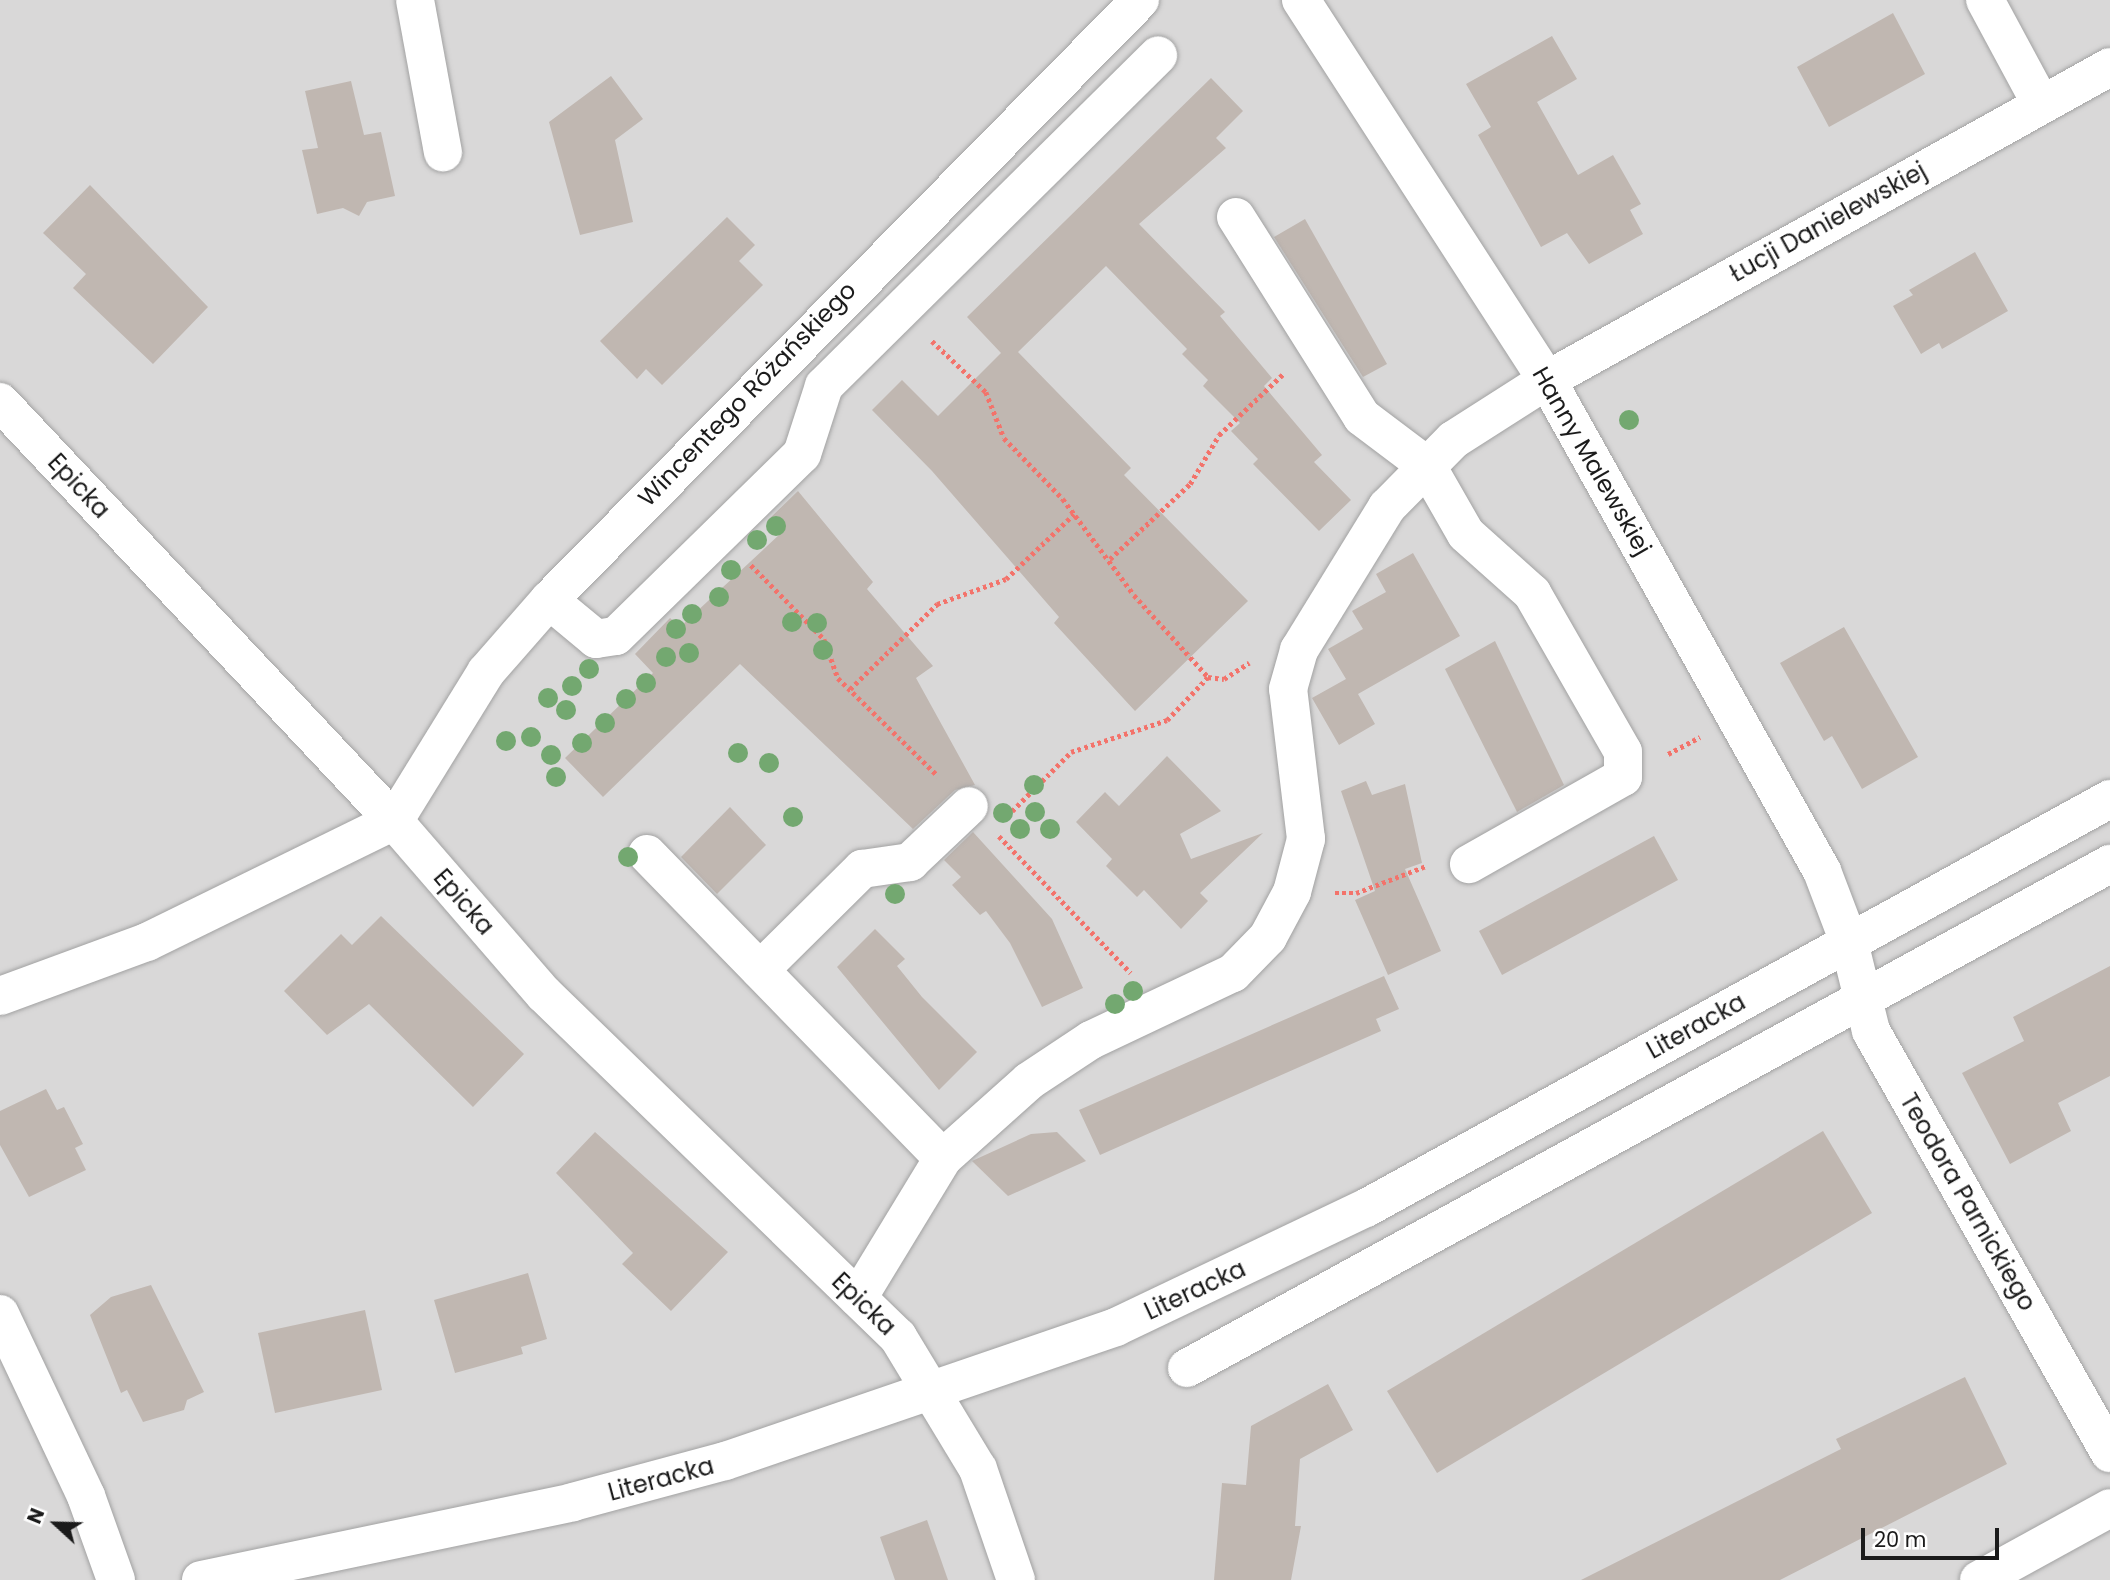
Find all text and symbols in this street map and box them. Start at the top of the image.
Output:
street label: Łucji Danielewskiej [1725,156,1931,288]
street label: Wincentego Różańskiego [632,276,862,512]
street label: Hanny Malewskiej [1526,362,1658,560]
street label: Epicka [42,448,116,524]
street label: Epicka [428,863,500,941]
street label: Literacka [1642,987,1750,1065]
street label: Teodora Parnickiego [1894,1088,2042,1316]
street label: Literacka [1140,1254,1250,1326]
street label: Epicka [826,1267,902,1341]
street label: Literacka [605,1451,717,1507]
north arrow [21,1489,91,1559]
text: N [21,1504,51,1528]
scale bar [1865,1514,2003,1558]
text: 20 m [1874,1525,1927,1554]

